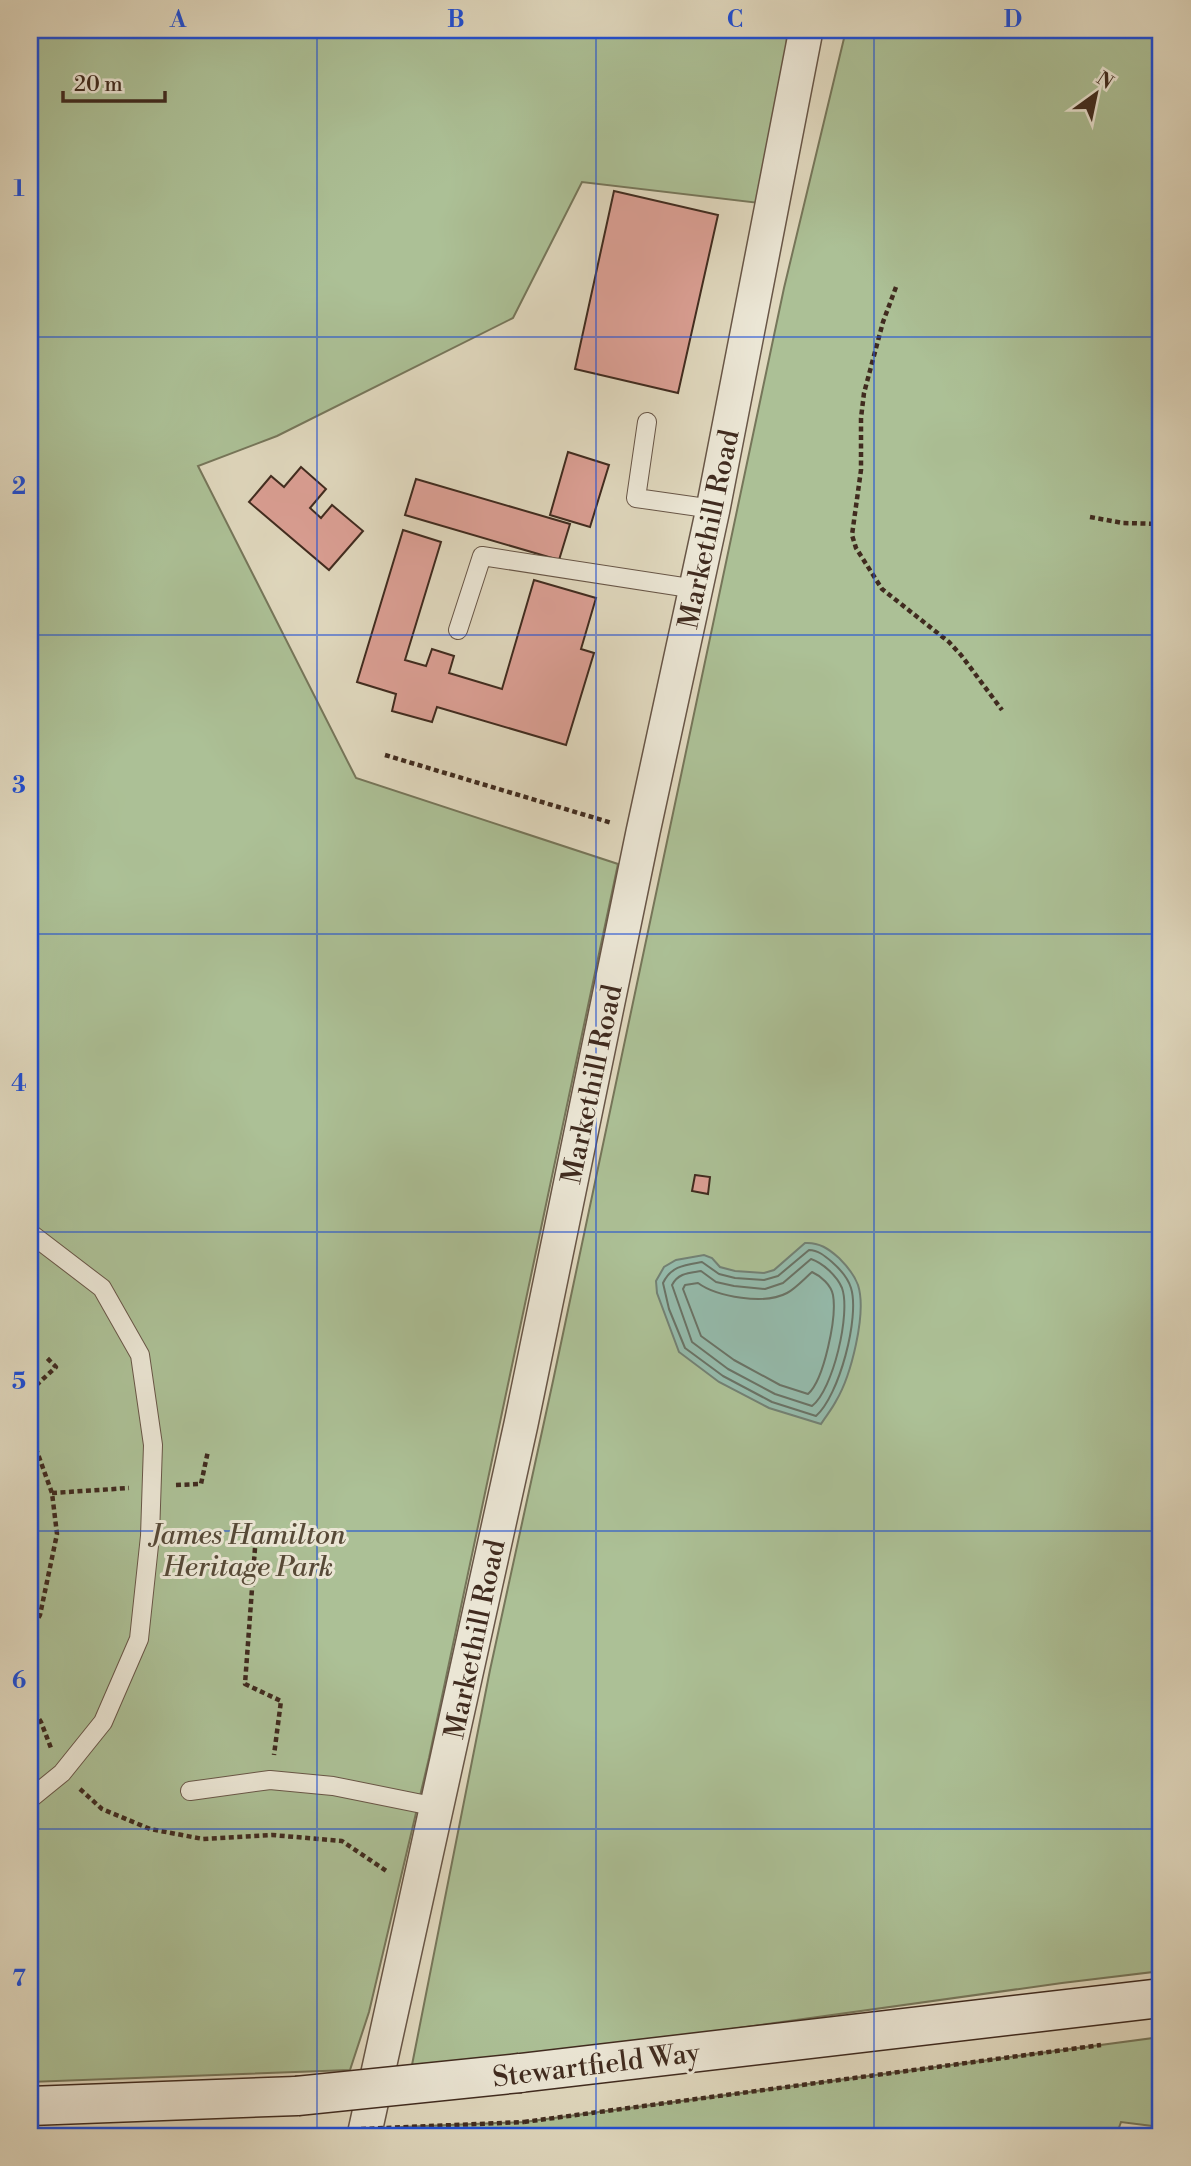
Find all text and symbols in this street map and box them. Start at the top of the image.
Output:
text: A [169,6,187,34]
text: B [447,6,465,34]
text: C [727,6,743,34]
text: D [1004,6,1022,34]
scale bar [63,60,164,104]
north arrow [1062,60,1132,130]
text: N [1092,66,1118,95]
text: 20 m [74,72,123,98]
text: 1 [13,175,25,203]
street label: Markethill Road [671,426,748,632]
text: 2 [12,473,26,501]
text: 3 [12,772,26,800]
street label: Markethill Road [554,981,631,1187]
text: 4 [11,1070,27,1098]
text: 5 [12,1368,26,1396]
park label: James Hamilton Heritage Park [147,1518,346,1585]
street label: Markethill Road [437,1536,514,1742]
text: 6 [12,1667,26,1695]
text: 7 [12,1965,26,1993]
street label: Stewartfield Way [490,2035,702,2096]

